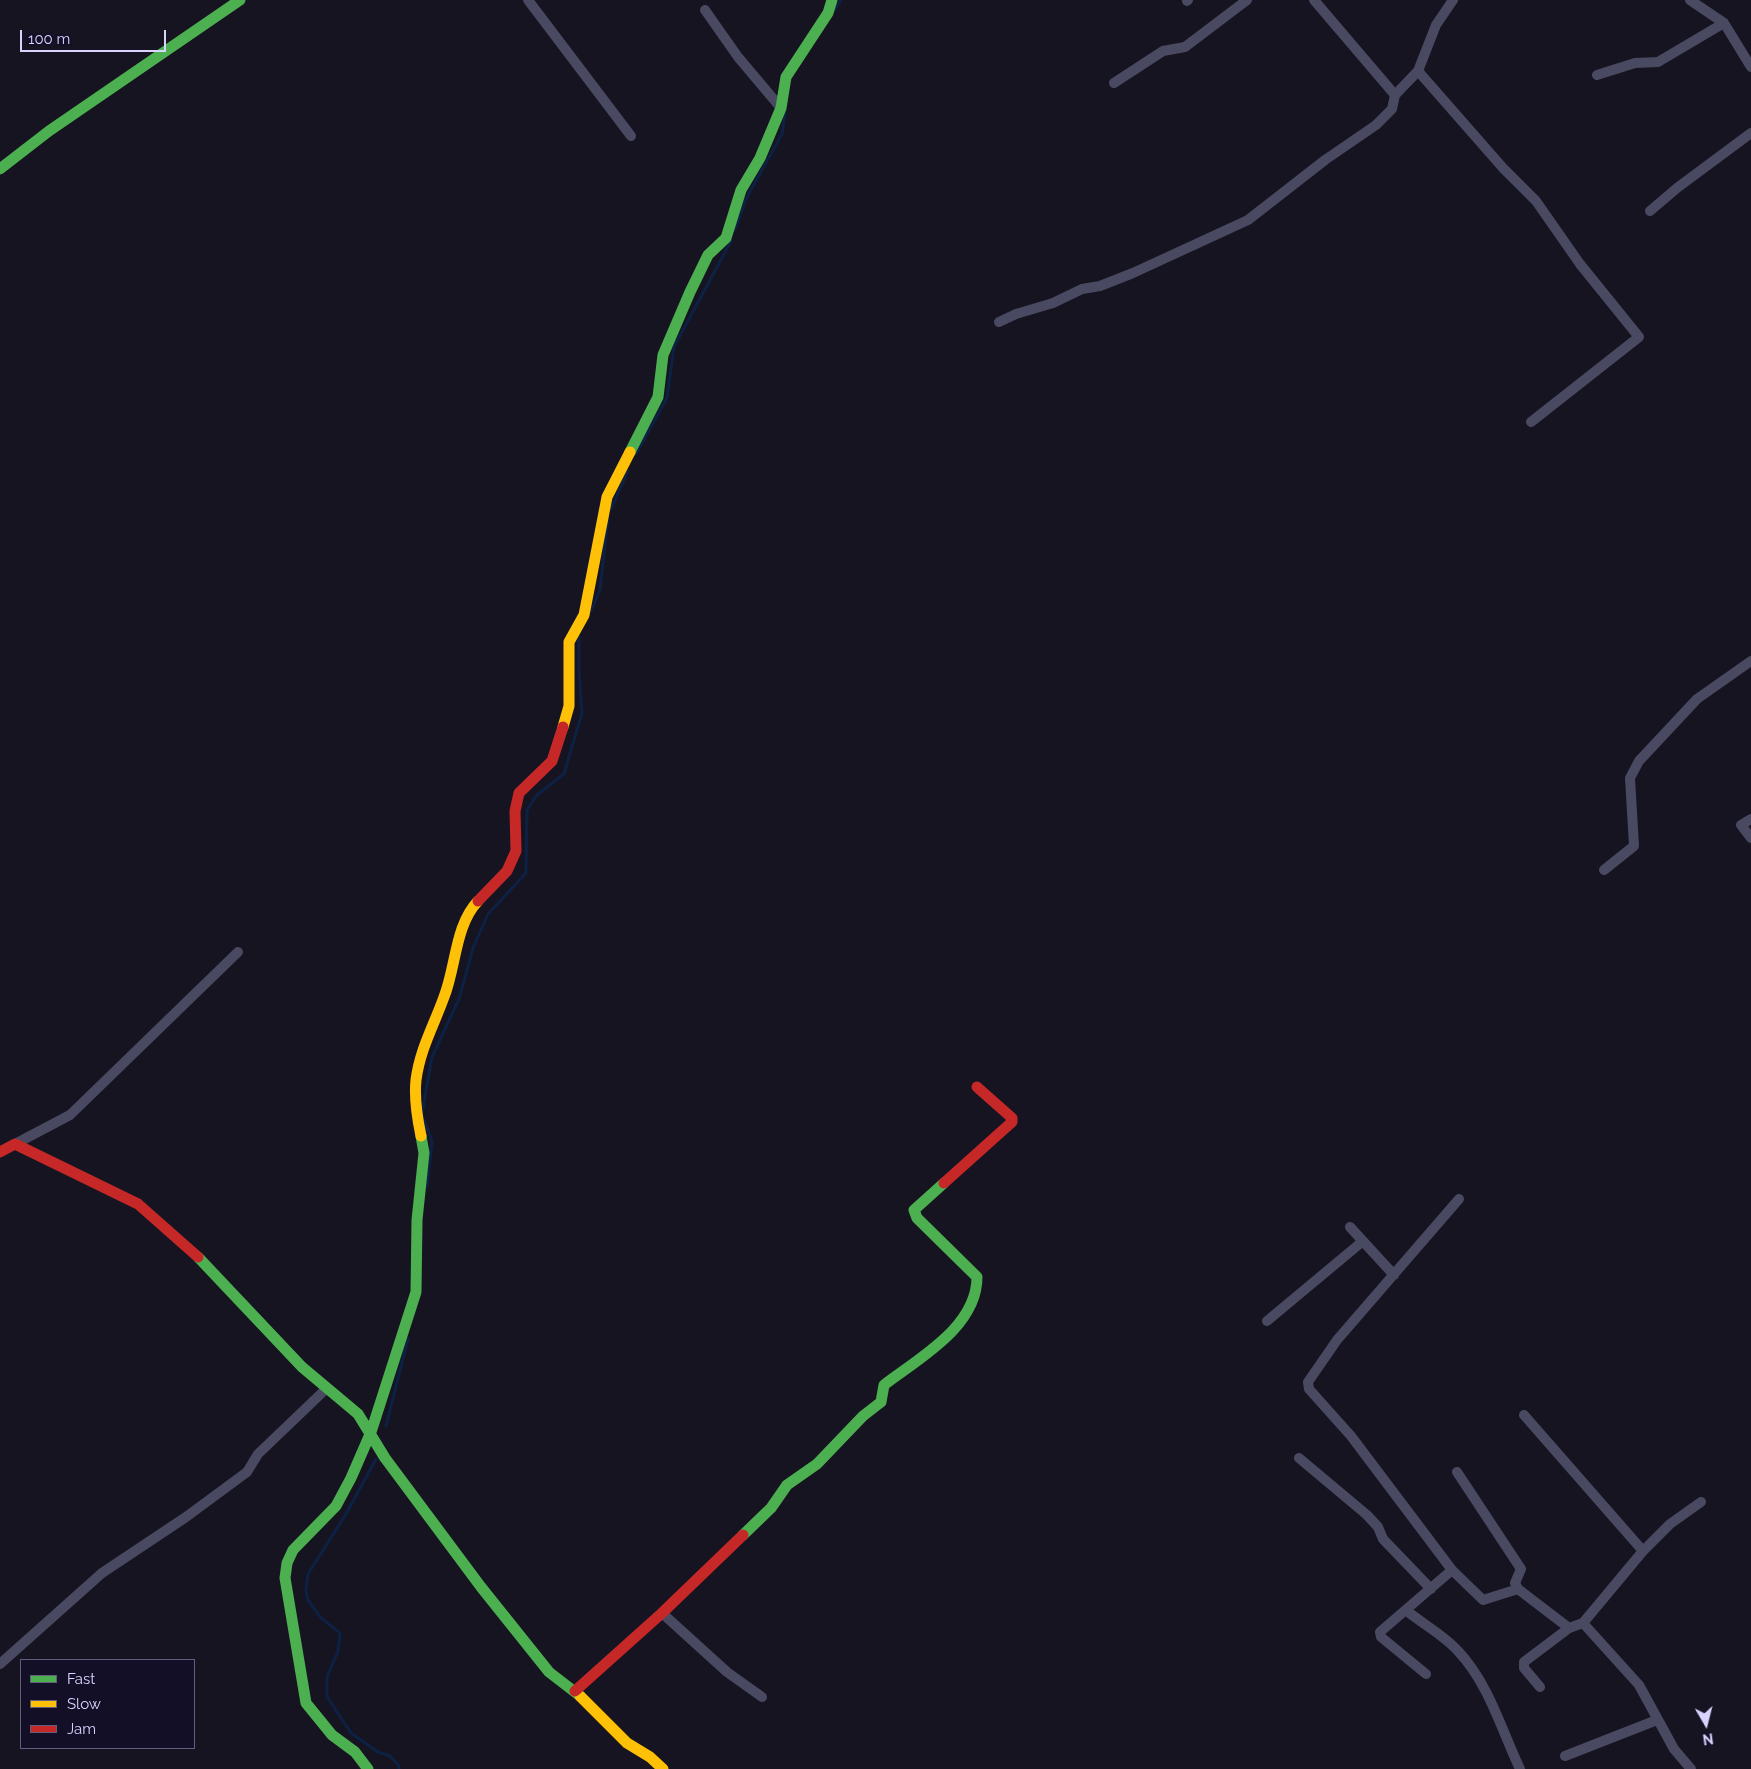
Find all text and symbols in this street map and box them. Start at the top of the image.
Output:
scale bar [22,20,169,52]
text: 100 m [28,30,70,48]
legend [20,1659,195,1749]
text: Fast [67,1670,95,1688]
text: Slow [67,1695,101,1713]
north arrow [1681,1699,1731,1749]
text: Jam [67,1720,96,1738]
text: N [1702,1730,1714,1748]

